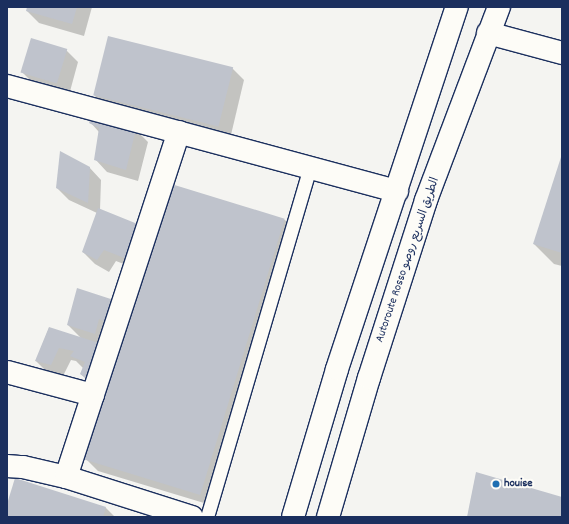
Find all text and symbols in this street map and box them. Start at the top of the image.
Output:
street label: Autoroute Rosso الطريق السريع روصو [373,176,443,344]
place label: houise [504,477,533,491]
marker: houise [491,479,501,489]

